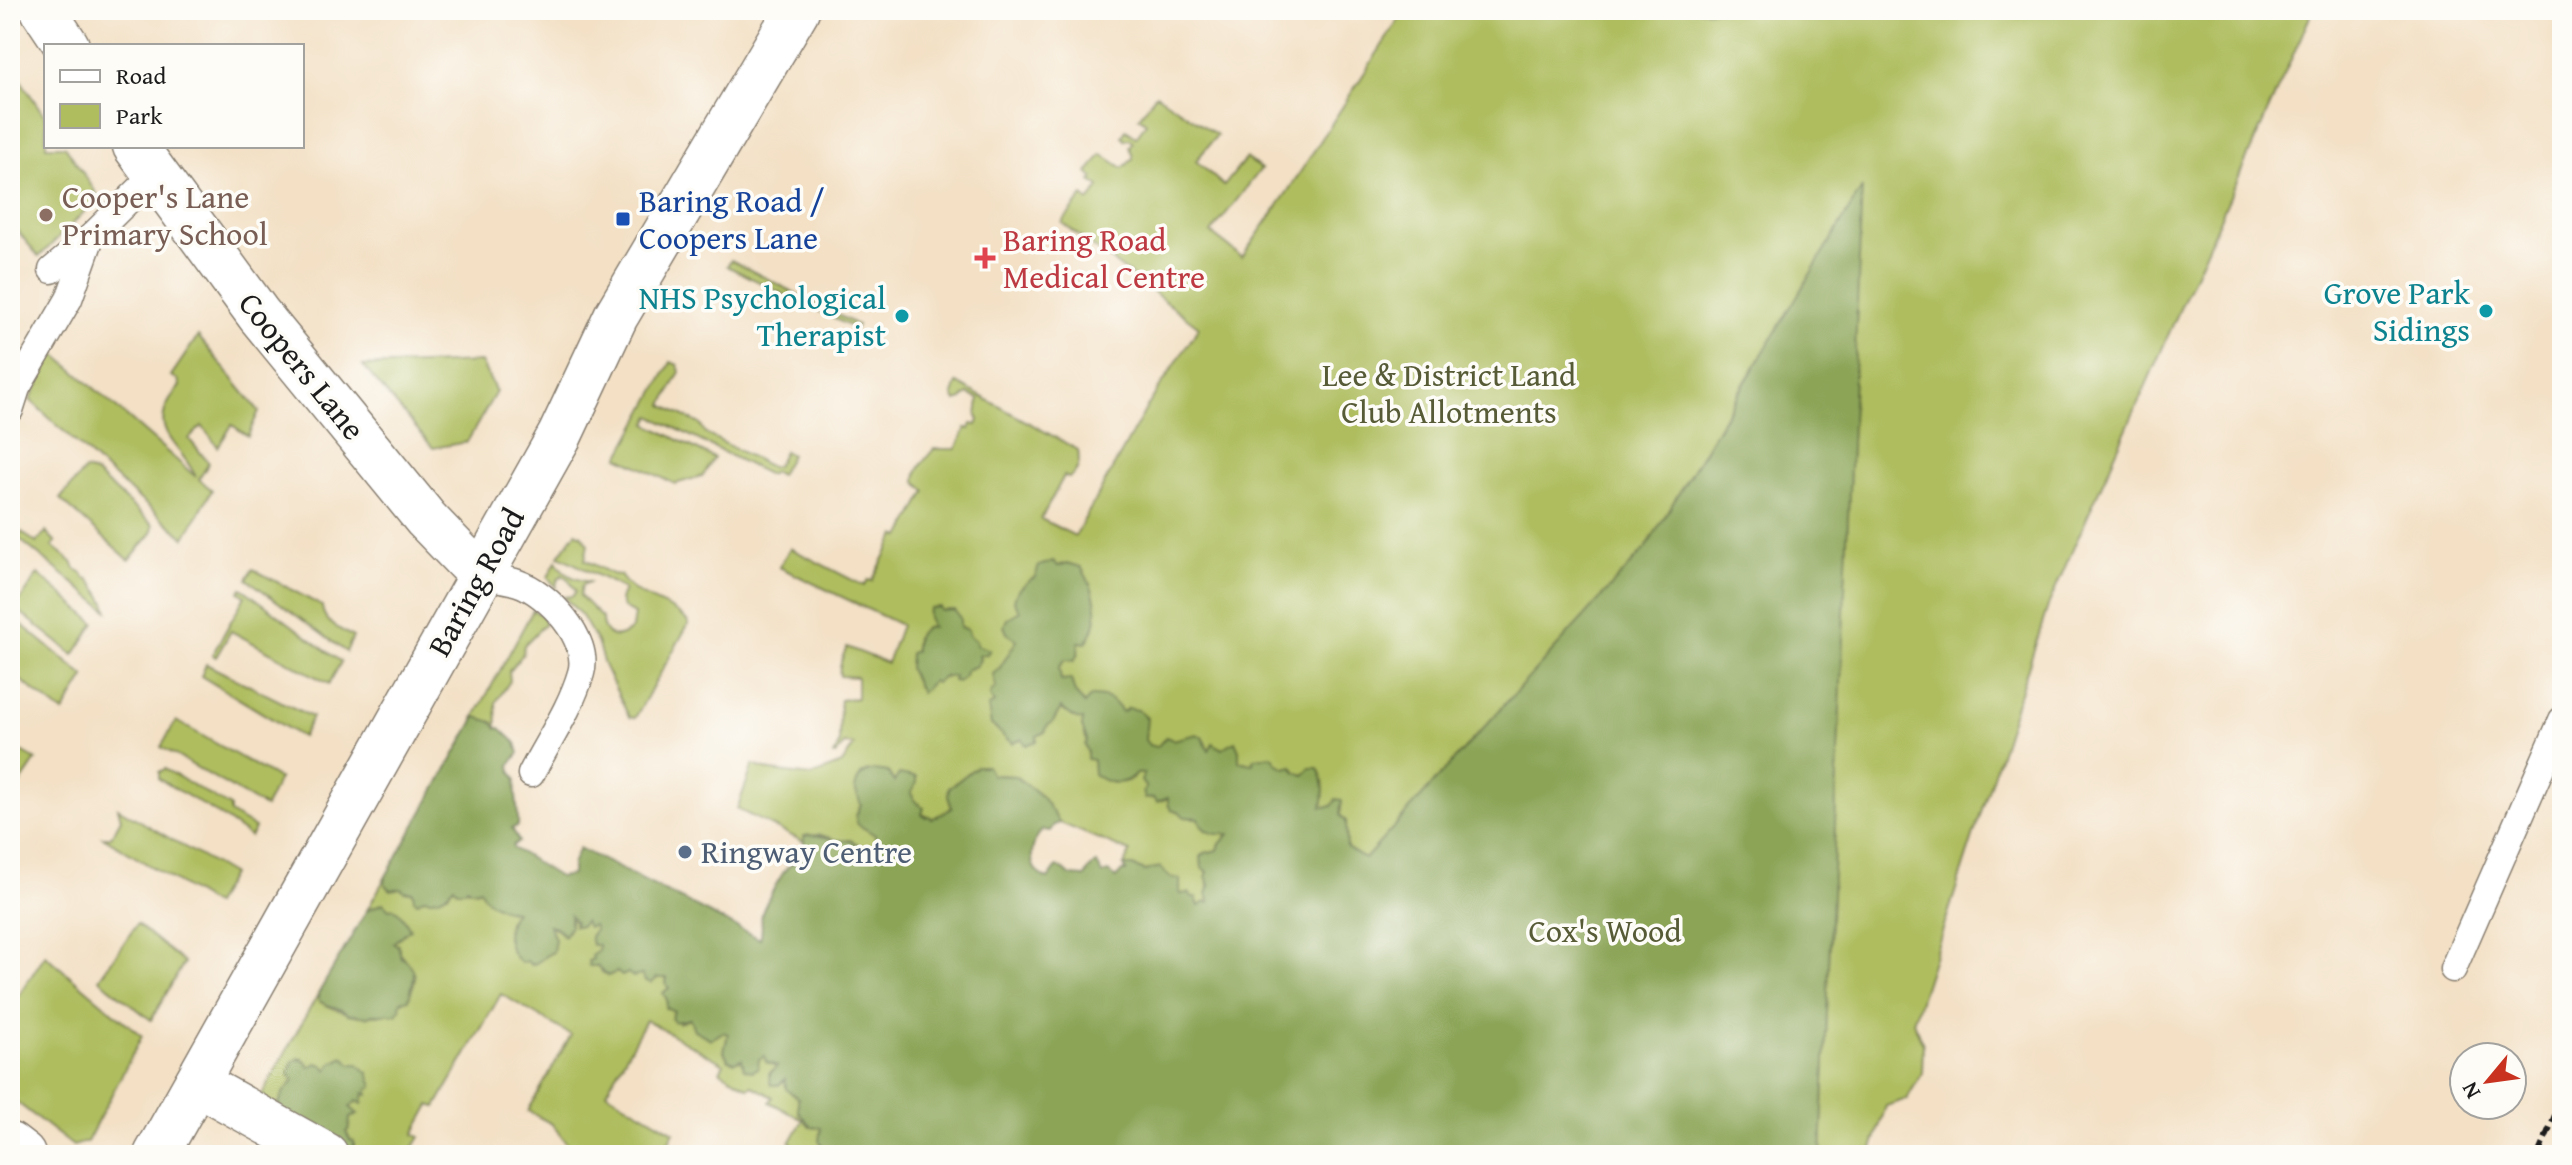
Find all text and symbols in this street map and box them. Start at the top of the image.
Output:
legend [44,44,304,148]
text: Road [116,58,166,93]
text: Park [116,98,163,133]
place label: Cooper's Lane Primary School [62,173,268,257]
place label: Baring Road / Coopers Lane [639,177,824,261]
marker: Cooper's Lane Primary School [37,206,55,224]
marker: Baring Road / Coopers Lane [614,210,632,228]
place label: Baring Road Medical Centre [1003,216,1205,300]
marker: Baring Road Medical Centre [974,247,996,269]
place label: Grove Park Sidings [2324,269,2471,353]
place label: NHS Psychological Therapist [639,274,886,358]
street label: Coopers Lane [228,281,377,450]
marker: Grove Park Sidings [2477,302,2495,320]
marker: NHS Psychological Therapist [893,307,911,325]
park label: Lee & District Land Club Allotments [1322,351,1576,435]
street label: Baring Road [415,499,536,665]
place label: Ringway Centre [701,828,912,875]
marker: Ringway Centre [676,843,694,861]
park label: Cox's Wood [1528,907,1682,954]
north arrow [2448,1041,2528,1121]
text: N [2453,1076,2488,1105]

